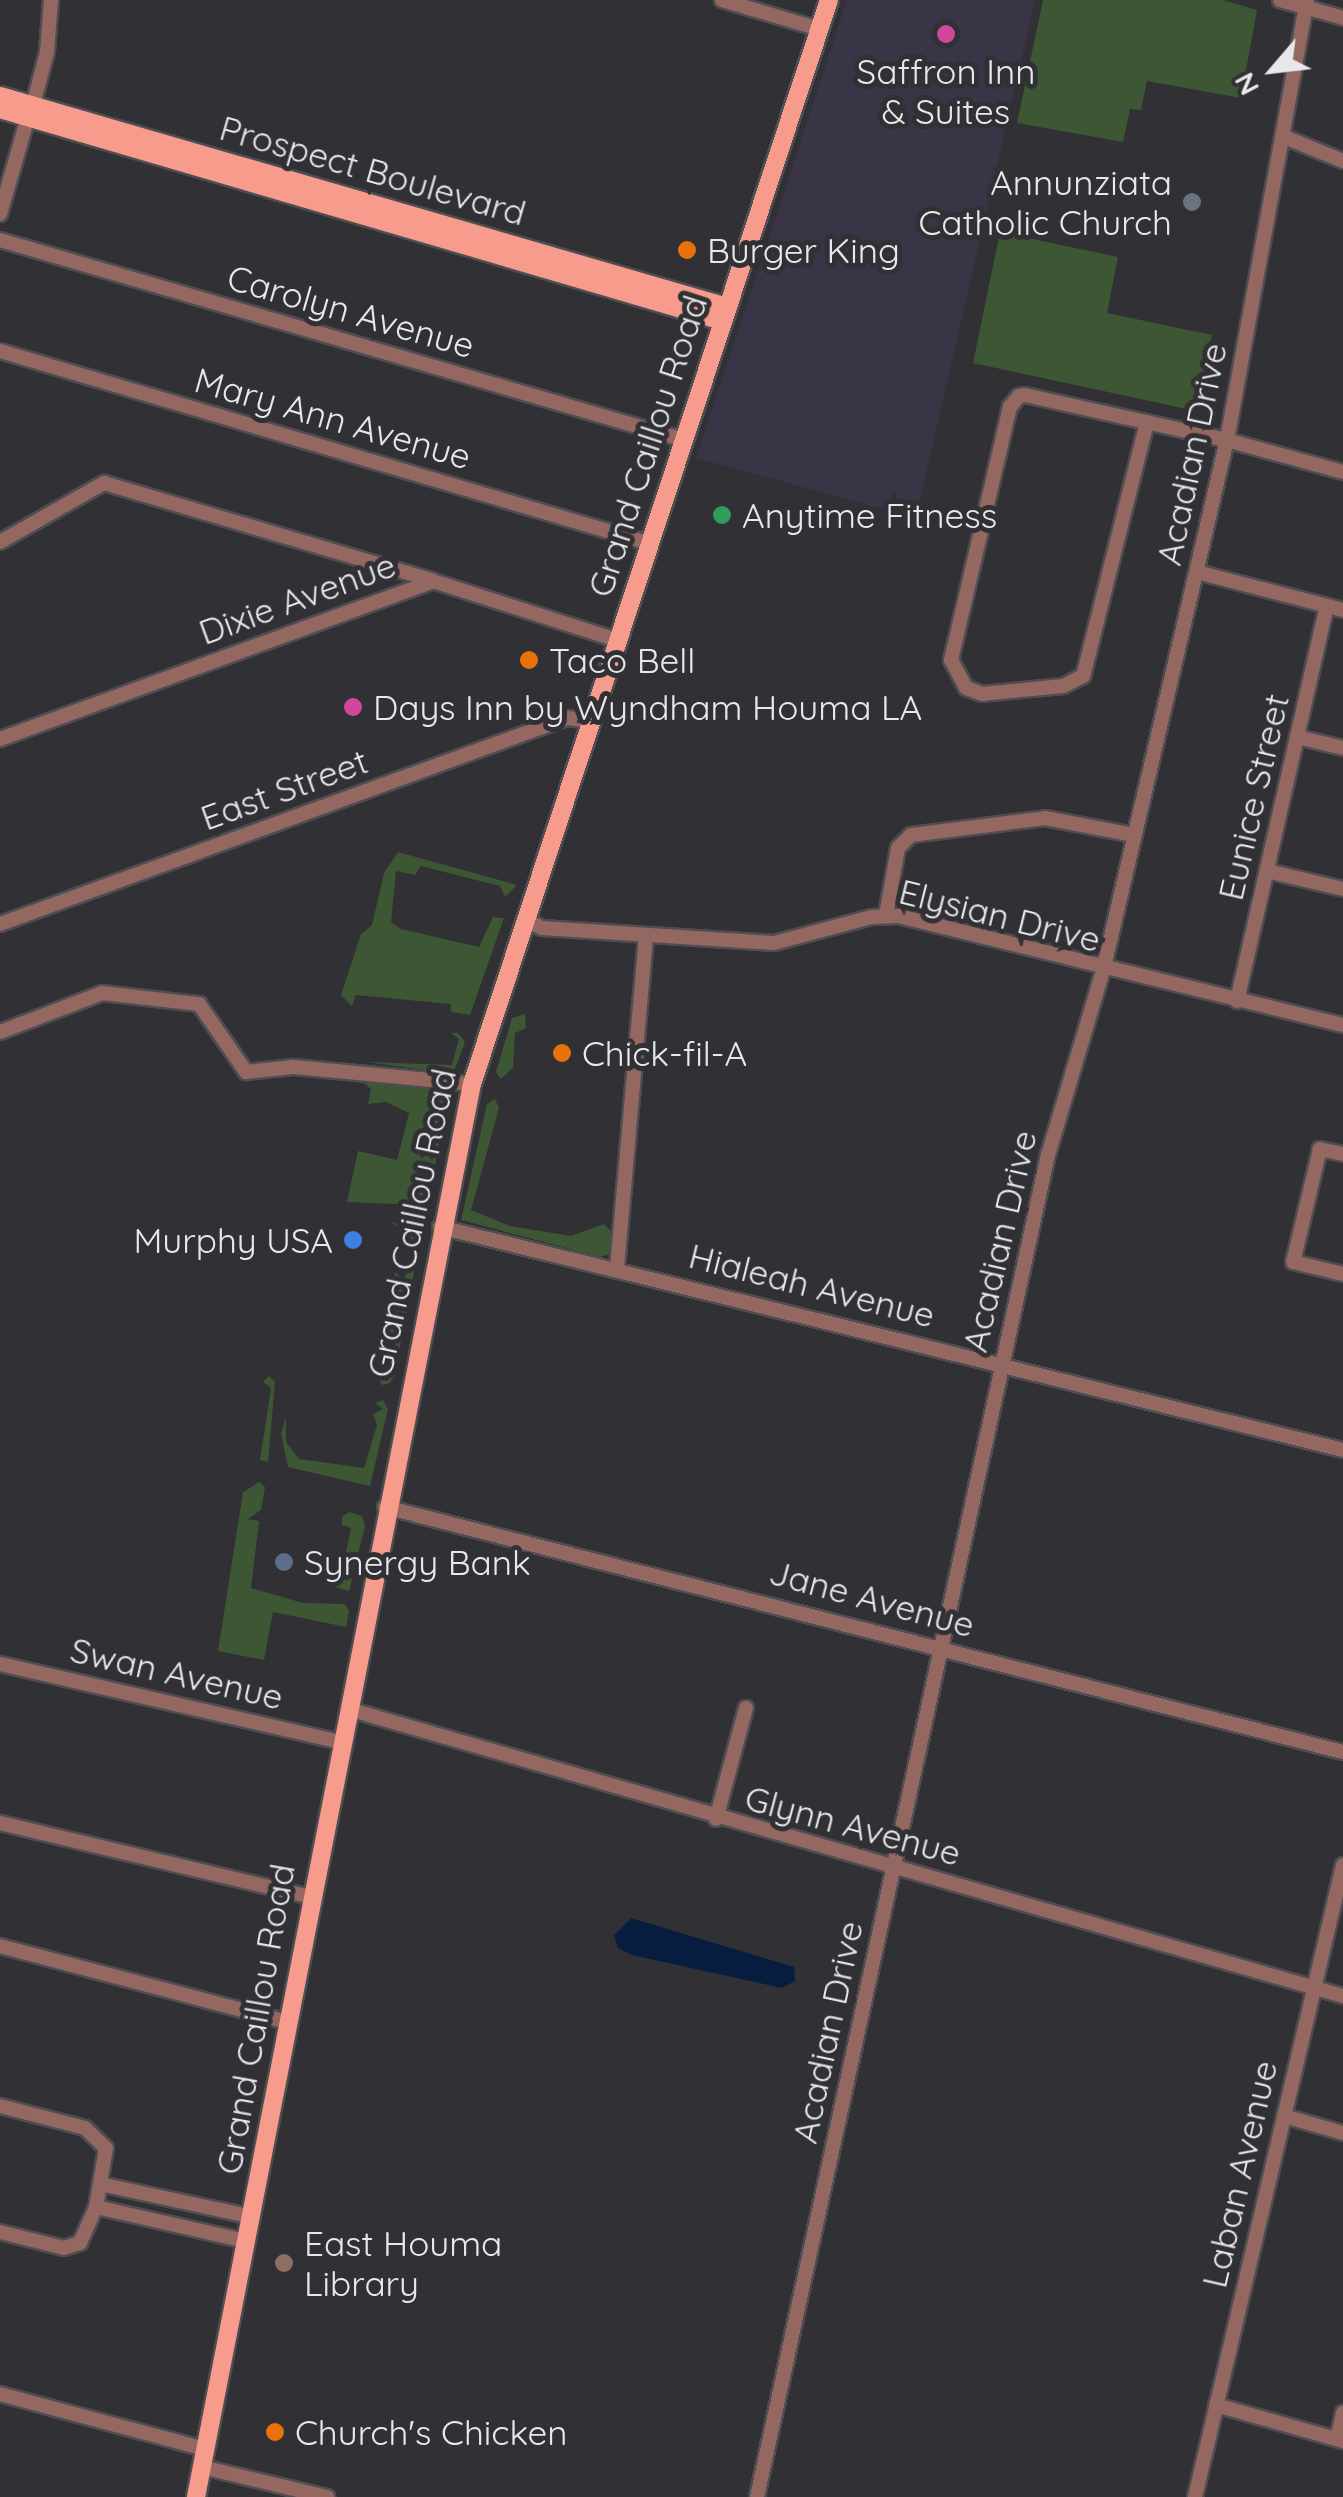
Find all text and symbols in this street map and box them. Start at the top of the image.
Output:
north arrow [1223,20,1323,120]
marker: Saffron Inn & Suites [935,23,957,45]
place label: Saffron Inn & Suites [857,50,1035,132]
text: N [1226,67,1266,102]
street label: Prospect Boulevard [215,106,531,234]
place label: Annunziata Catholic Church [918,161,1172,243]
marker: Annunziata Catholic Church [1181,191,1203,213]
place label: Burger King [707,229,900,271]
marker: Burger King [676,239,698,261]
street label: Carolyn Avenue [223,256,479,366]
street label: Grand Caillou Road [578,290,716,602]
street label: Acadian Drive [1147,339,1235,569]
street label: Mary Ann Avenue [190,358,476,478]
place label: Anytime Fitness [742,494,997,536]
marker: Anytime Fitness [711,504,733,526]
street label: Dixie Avenue [193,543,401,653]
place label: Taco Bell [549,639,695,681]
marker: Taco Bell [518,649,540,671]
place label: Days Inn by Wyndham Houma LA [373,686,922,728]
street label: Eunice Street [1209,690,1297,904]
marker: Days Inn by Wyndham Houma LA [342,696,364,718]
street label: East Street [195,739,373,839]
street label: Elysian Drive [895,870,1105,960]
place label: Chick-fil-A [582,1032,747,1074]
marker: Chick-fil-A [551,1042,573,1064]
street label: Grand Caillou Road [358,1065,464,1381]
street label: Acadian Drive [953,1126,1045,1356]
place label: Murphy USA [133,1219,333,1261]
marker: Murphy USA [342,1229,364,1251]
street label: Hialeah Avenue [685,1234,939,1336]
place label: Synergy Bank [304,1541,531,1583]
street label: Jane Avenue [765,1550,979,1646]
marker: Synergy Bank [273,1551,295,1573]
street label: Swan Avenue [67,1628,287,1718]
street label: Glynn Avenue [741,1776,965,1874]
street label: Grand Caillou Road [207,1861,303,2177]
street label: Acadian Drive [783,1917,871,2147]
street label: Laban Avenue [1192,2056,1286,2292]
place label: East Houma Library [304,2222,502,2304]
marker: East Houma Library [273,2252,295,2274]
place label: Church's Chicken [295,2411,567,2453]
marker: Church's Chicken [264,2421,286,2443]

